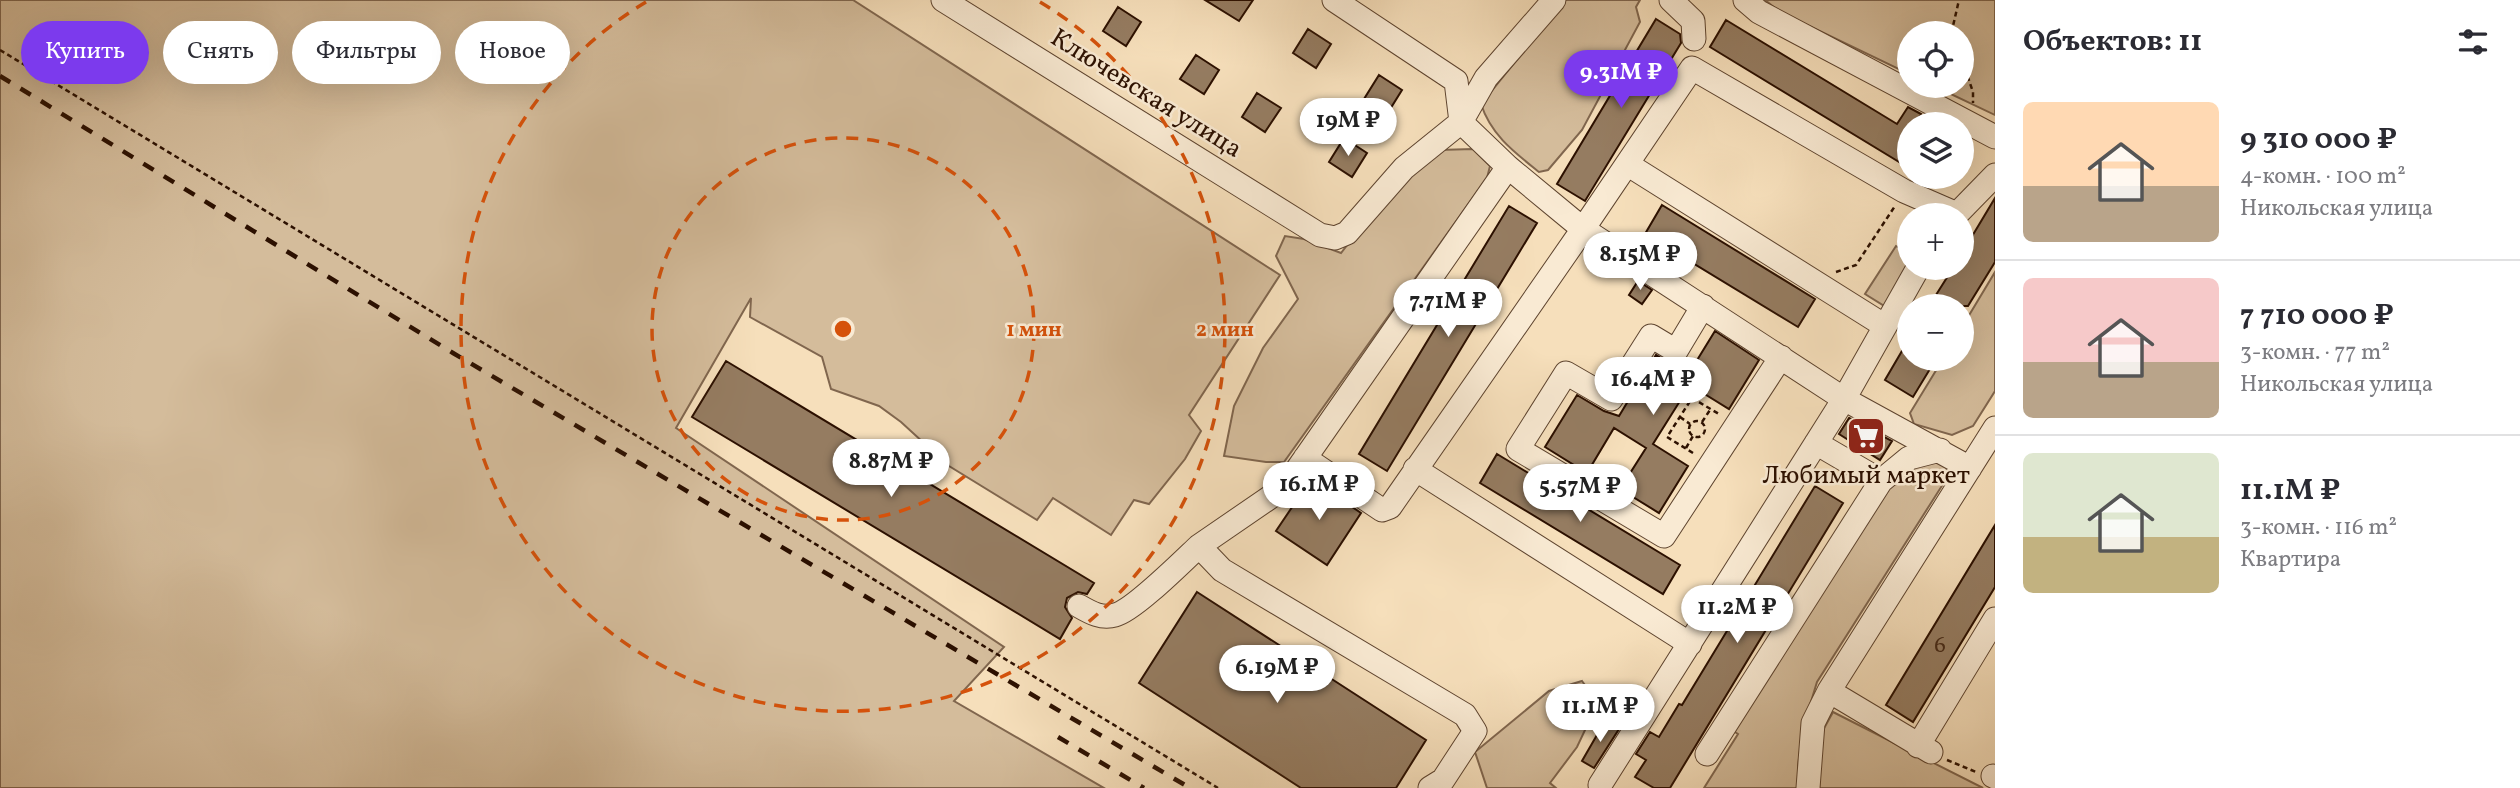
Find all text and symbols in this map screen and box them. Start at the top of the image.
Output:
chip: Купить [21,21,149,84]
chip: Снять [163,21,278,84]
chip: Фильтры [292,21,441,84]
chip: Новое [455,21,570,84]
street label: Ключевская улица [1043,21,1249,167]
map controls [1897,21,1974,371]
button: locate [1897,21,1974,98]
text: Объектов: 11 [2023,21,2202,63]
icon: filters [2454,23,2492,61]
pin: 9.31M ₽ [1556,50,1686,110]
text: 9.31M ₽ [1580,57,1662,89]
pin: 19M ₽ [1299,99,1397,158]
text: 19M ₽ [1316,105,1380,137]
button: layers [1897,112,1974,189]
text: 9 310 000 ₽ [2240,119,2397,161]
icon: home [2079,130,2163,214]
text: 4-комн. · 100 m² [2240,161,2406,193]
text: Никольская улица [2240,193,2433,225]
button: + [1897,203,1974,280]
pin: 8.15M ₽ [1575,232,1705,292]
text: 8.15M ₽ [1599,239,1681,271]
pin: 7.71M ₽ [1383,280,1513,339]
text: 7.71M ₽ [1409,286,1487,318]
button: − [1897,294,1974,371]
text: 7 710 000 ₽ [2240,295,2394,337]
icon: home [2079,306,2163,390]
text: 1 мин [1006,316,1062,345]
text: 2 мин [1196,316,1254,345]
centre of rings [831,317,855,341]
text: 3-комн. · 77 m² [2240,337,2390,369]
pin: 16.4M ₽ [1588,358,1718,417]
text: 16.4M ₽ [1611,364,1695,396]
text: Никольская улица [2240,369,2433,401]
supermarket icon: Любимый маркет [1845,415,1887,457]
pin: 8.87M ₽ [826,440,956,499]
text: 8.87M ₽ [849,446,933,478]
place label: Любимый маркет [1762,458,1970,494]
pin: 16.1M ₽ [1254,462,1384,522]
pin: 5.57M ₽ [1515,464,1645,524]
text: 16.1M ₽ [1279,469,1359,501]
text: 11.1M ₽ [2240,470,2340,512]
text: 5.57M ₽ [1539,471,1621,503]
icon: home [2079,481,2163,565]
text: 3-комн. · 116 m² [2240,512,2397,544]
text: Квартира [2240,544,2341,576]
pin: 11.2M ₽ [1672,586,1802,645]
text: 11.2M ₽ [1697,592,1777,624]
house number: 6 [1934,630,1946,662]
pin: 6.19M ₽ [1212,646,1342,705]
text: 6.19M ₽ [1235,652,1319,684]
pin: 11.1M ₽ [1535,684,1665,744]
text: 11.1M ₽ [1562,691,1638,723]

